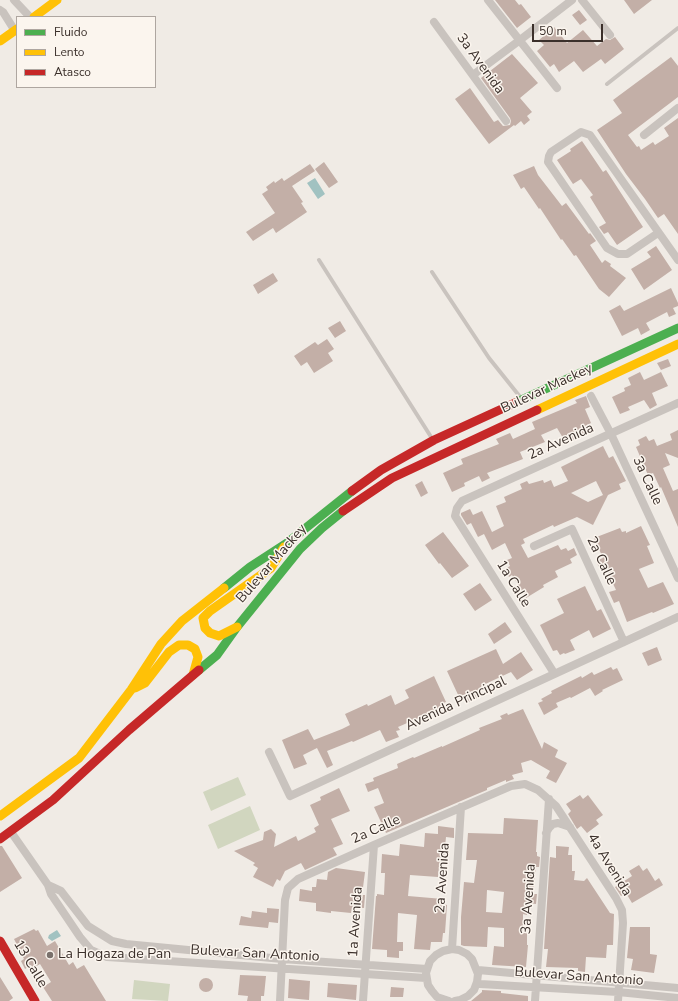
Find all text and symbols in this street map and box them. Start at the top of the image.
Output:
legend [16,16,156,88]
scale bar [534,16,605,42]
text: 50 m [539,23,567,39]
text: Fluido [54,24,87,40]
street label: 3a Avenida [452,31,508,97]
text: Lento [54,44,84,60]
text: Atasco [54,64,91,80]
street label: Bulevar Mackey [499,360,595,418]
street label: 2a Avenida [525,420,597,464]
street label: 3a Calle [628,454,666,508]
street label: Bulevar Mackey [233,521,311,607]
street label: 2a Calle [582,534,620,588]
street label: 1a Calle [492,558,534,610]
street label: Avenida Principal [403,673,509,735]
street label: 2a Calle [349,812,403,848]
street label: 4a Avenida [583,831,635,899]
street label: 2a Avenida [432,842,454,914]
street label: 3a Avenida [518,863,540,935]
street label: 1a Avenida [345,886,367,958]
street label: 13 Calle [9,937,51,991]
street label: Bulevar San Antonio [190,942,320,966]
place label: La Hogaza de Pan [58,947,171,963]
marker: La Hogaza de Pan [45,950,55,960]
street label: Bulevar San Antonio [514,964,644,990]

